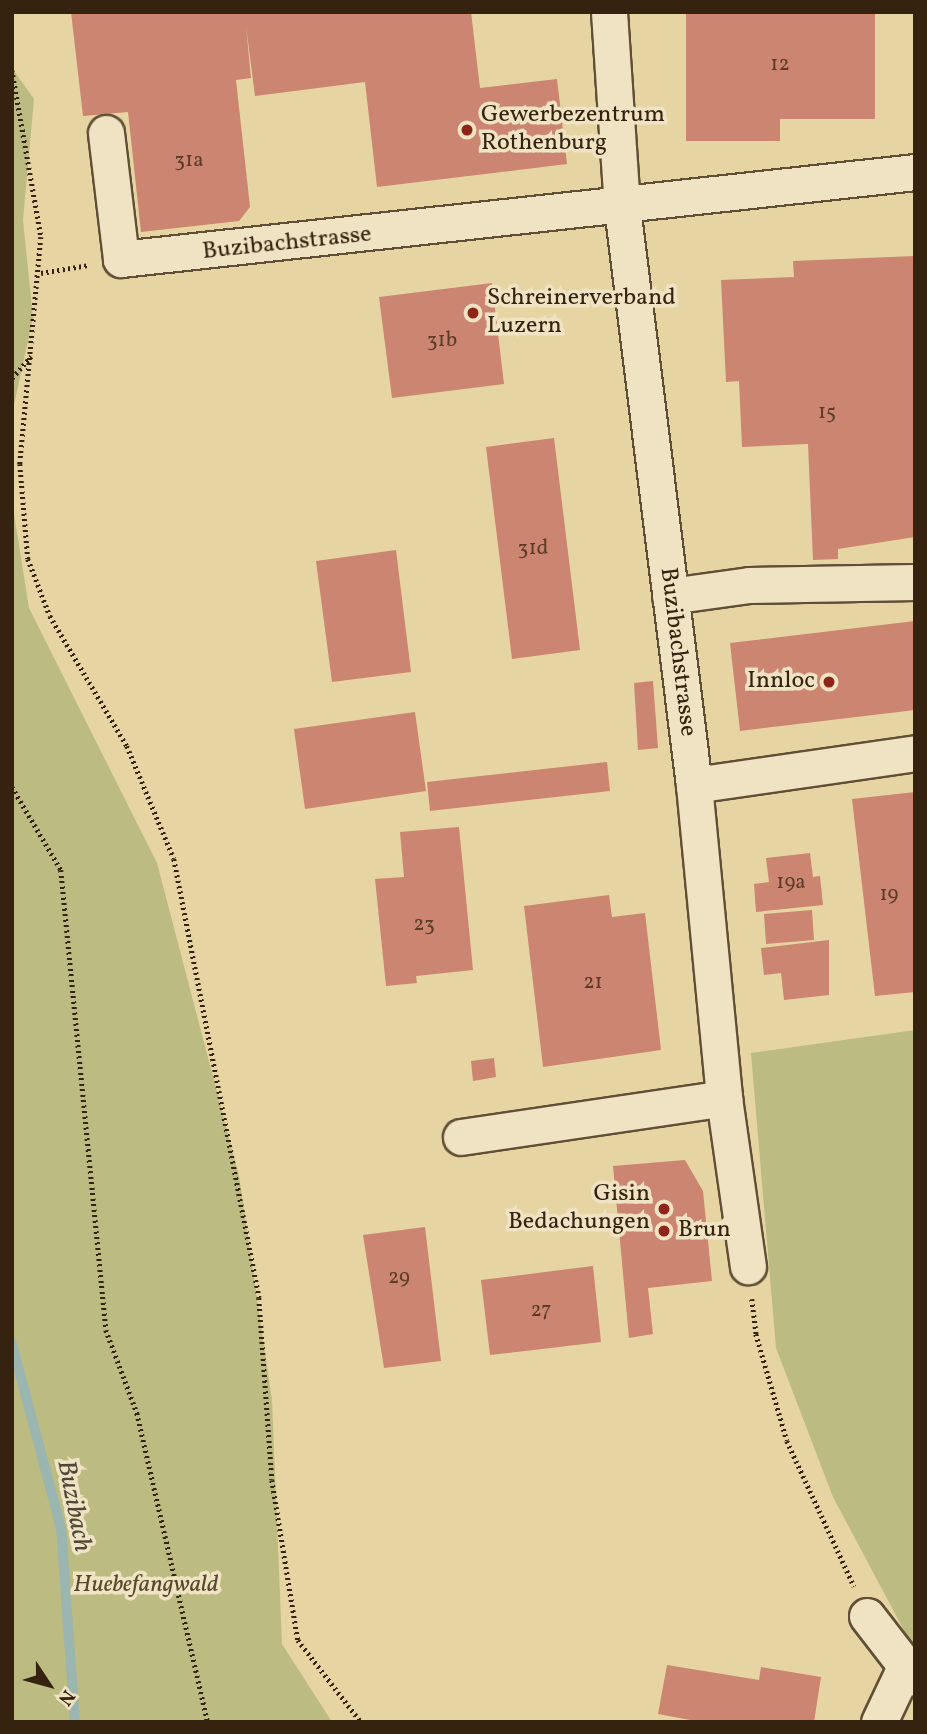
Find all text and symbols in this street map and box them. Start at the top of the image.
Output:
house number: 12 [770,52,790,78]
place label: Gewerbezentrum Rothenburg [481,102,665,158]
marker: Gewerbezentrum Rothenburg [459,122,475,138]
house number: 31a [174,148,204,174]
street label: Buzibachstrasse [201,221,373,267]
place label: Schreinerverband Luzern [487,285,676,341]
marker: Schreinerverband Luzern [465,305,481,321]
house number: 31b [427,328,457,354]
house number: 15 [818,400,836,426]
house number: 31d [518,536,548,562]
street label: Buzibachstrasse [652,566,702,738]
place label: Innloc [747,668,815,696]
marker: Innloc [821,674,837,690]
house number: 19a [776,870,806,896]
house number: 19 [879,882,899,908]
house number: 23 [413,912,435,938]
house number: 21 [583,970,603,996]
place label: Gisin Bedachungen [508,1181,650,1237]
marker: Gisin Bedachungen [656,1201,672,1217]
place label: Brun [678,1217,731,1245]
marker: Brun [656,1223,672,1239]
house number: 29 [388,1265,410,1291]
house number: 27 [531,1298,551,1324]
water label: Buzibach [49,1458,97,1554]
park label: Huebefangwald [73,1572,219,1600]
north arrow [14,1650,84,1720]
text: N [51,1684,81,1711]

